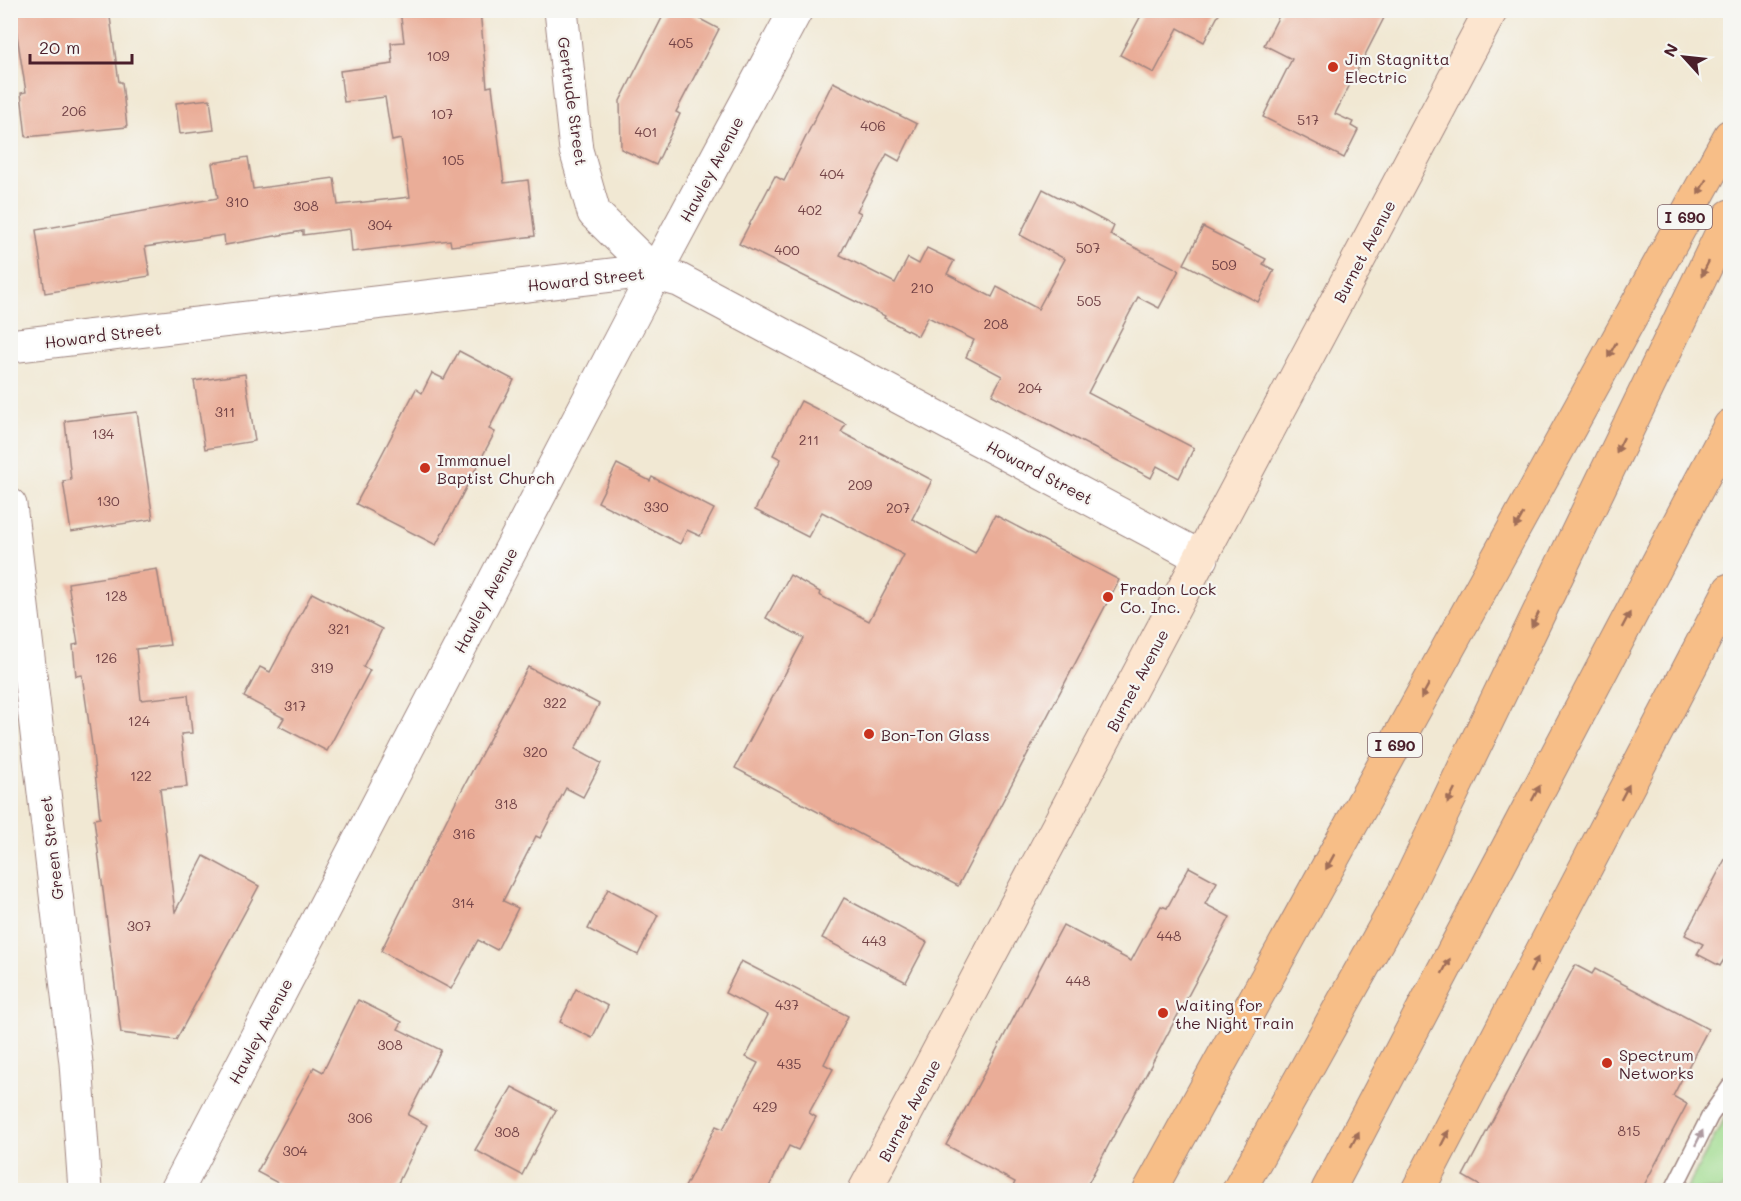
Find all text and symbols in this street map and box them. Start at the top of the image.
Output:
scale bar [30,27,132,65]
north arrow [1654,27,1714,87]
house number: 405 [668,33,694,52]
text: 20 m [39,35,80,59]
street label: Gertrude Street [554,35,592,167]
text: N [1658,40,1682,60]
house number: 109 [426,46,450,65]
place label: Jim Stagnitta Electric [1345,48,1450,87]
marker: Jim Stagnitta Electric [1326,60,1340,74]
house number: 206 [62,101,86,120]
house number: 107 [431,104,454,123]
house number: 517 [1297,110,1319,129]
street label: Hawley Avenue [674,113,748,225]
house number: 406 [860,116,886,135]
house number: 401 [634,122,658,141]
house number: 105 [441,150,465,169]
house number: 404 [819,164,845,183]
one-way arrow [1697,179,1707,196]
house number: 310 [225,192,249,211]
house number: 308 [293,196,319,215]
street label: Burnet Avenue [1328,196,1400,306]
house number: 402 [798,200,822,219]
road number: I 690 [1658,205,1712,229]
house number: 304 [367,215,393,234]
house number: 507 [1076,238,1101,257]
house number: 400 [774,240,800,259]
house number: 509 [1211,255,1237,274]
one-way arrow [1700,261,1710,278]
street label: Howard Street [526,262,646,296]
house number: 210 [911,278,934,297]
house number: 505 [1077,291,1101,310]
house number: 208 [984,314,1008,333]
street label: Howard Street [43,317,163,353]
one-way arrow [1608,341,1618,358]
house number: 204 [1018,378,1043,397]
house number: 311 [215,402,235,421]
house number: 134 [92,424,115,443]
house number: 211 [799,430,819,449]
street label: Howard Street [983,435,1097,509]
one-way arrow [1616,436,1625,453]
place label: Immanuel Baptist Church [437,449,554,488]
marker: Immanuel Baptist Church [418,461,432,475]
house number: 209 [848,475,872,494]
house number: 130 [96,491,120,510]
house number: 330 [643,497,669,516]
house number: 207 [886,498,910,517]
one-way arrow [1514,512,1524,529]
street label: Hawley Avenue [448,544,522,656]
place label: Fradon Lock Co. Inc. [1120,578,1216,617]
house number: 128 [105,586,127,605]
marker: Fradon Lock Co. Inc. [1101,590,1115,604]
one-way arrow [1621,611,1631,628]
one-way arrow [1531,612,1540,629]
house number: 321 [328,619,350,638]
street label: Burnet Avenue [1101,625,1173,735]
house number: 126 [95,648,117,667]
house number: 319 [311,658,333,677]
one-way arrow [1420,683,1430,700]
house number: 322 [543,693,567,712]
house number: 317 [284,696,306,715]
house number: 124 [128,711,151,730]
place label: Bon-Ton Glass [881,724,990,745]
marker: Bon-Ton Glass [862,727,876,741]
road number: I 690 [1368,733,1422,757]
house number: 320 [523,742,548,761]
house number: 122 [130,766,152,785]
one-way arrow [1531,784,1541,801]
one-way arrow [1620,784,1630,801]
one-way arrow [1446,787,1455,804]
house number: 318 [495,794,517,813]
street label: Green Street [34,795,68,901]
house number: 316 [453,824,475,843]
one-way arrow [1325,854,1336,870]
house number: 314 [452,893,475,912]
house number: 307 [127,916,152,935]
house number: 448 [1157,926,1181,945]
house number: 443 [862,931,886,950]
one-way arrow [1529,956,1539,973]
one-way arrow [1441,957,1450,974]
house number: 448 [1066,971,1090,990]
street label: Hawley Avenue [223,975,297,1087]
place label: Waiting for the Night Train [1175,994,1294,1033]
house number: 437 [775,995,799,1014]
marker: Waiting for the Night Train [1156,1006,1170,1020]
house number: 308 [377,1035,403,1054]
place label: Spectrum Networks [1619,1044,1694,1083]
house number: 435 [777,1054,801,1073]
street label: Burnet Avenue [873,1055,945,1165]
marker: Spectrum Networks [1600,1056,1614,1070]
house number: 429 [753,1097,777,1116]
house number: 306 [347,1108,373,1127]
house number: 815 [1618,1121,1640,1140]
house number: 308 [494,1122,520,1141]
one-way arrow [1693,1129,1703,1147]
one-way arrow [1350,1130,1360,1147]
one-way arrow [1440,1130,1450,1147]
house number: 304 [282,1141,308,1160]

